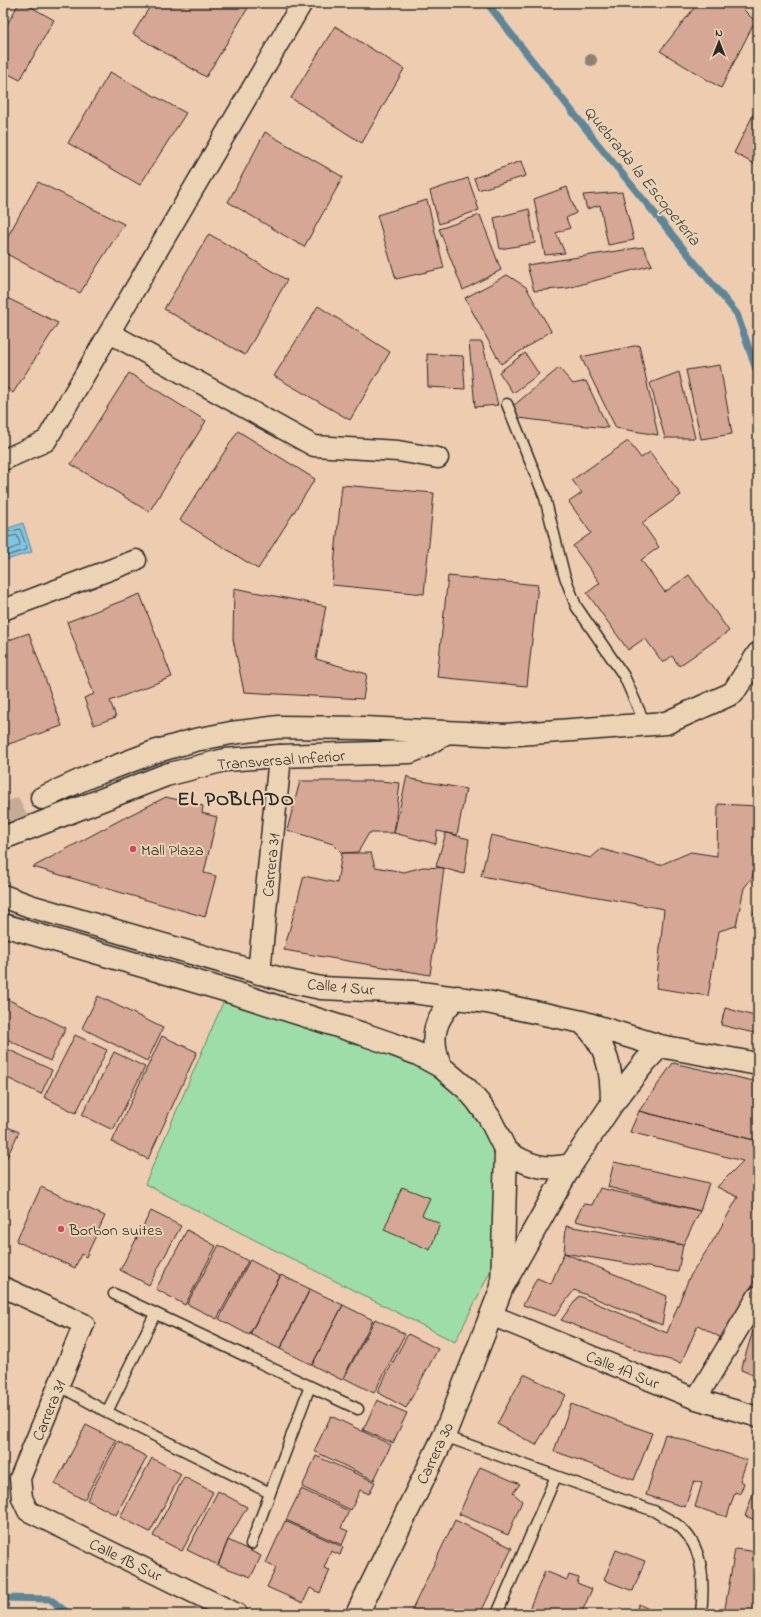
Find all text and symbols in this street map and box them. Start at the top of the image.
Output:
north arrow [699,22,739,62]
text: N [715,25,723,41]
water label: Quebrada la Escopetería [577,100,707,252]
street label: Transversal Inferior [216,745,346,777]
district label: EL POBLADO [177,786,295,815]
street label: Carrera 31 [257,832,287,898]
place label: Mall Plaza [141,839,204,863]
marker: Mall Plaza [128,844,138,854]
street label: Calle 1 Sur [306,973,375,1003]
place label: Borbon suites [68,1219,163,1243]
marker: Borbon suites [56,1224,66,1234]
street label: Calle 1A Sur [582,1345,663,1396]
street label: Carrera 31 [27,1377,73,1445]
street label: Carrera 30 [411,1419,461,1489]
street label: Calle 1B Sur [85,1533,166,1589]

